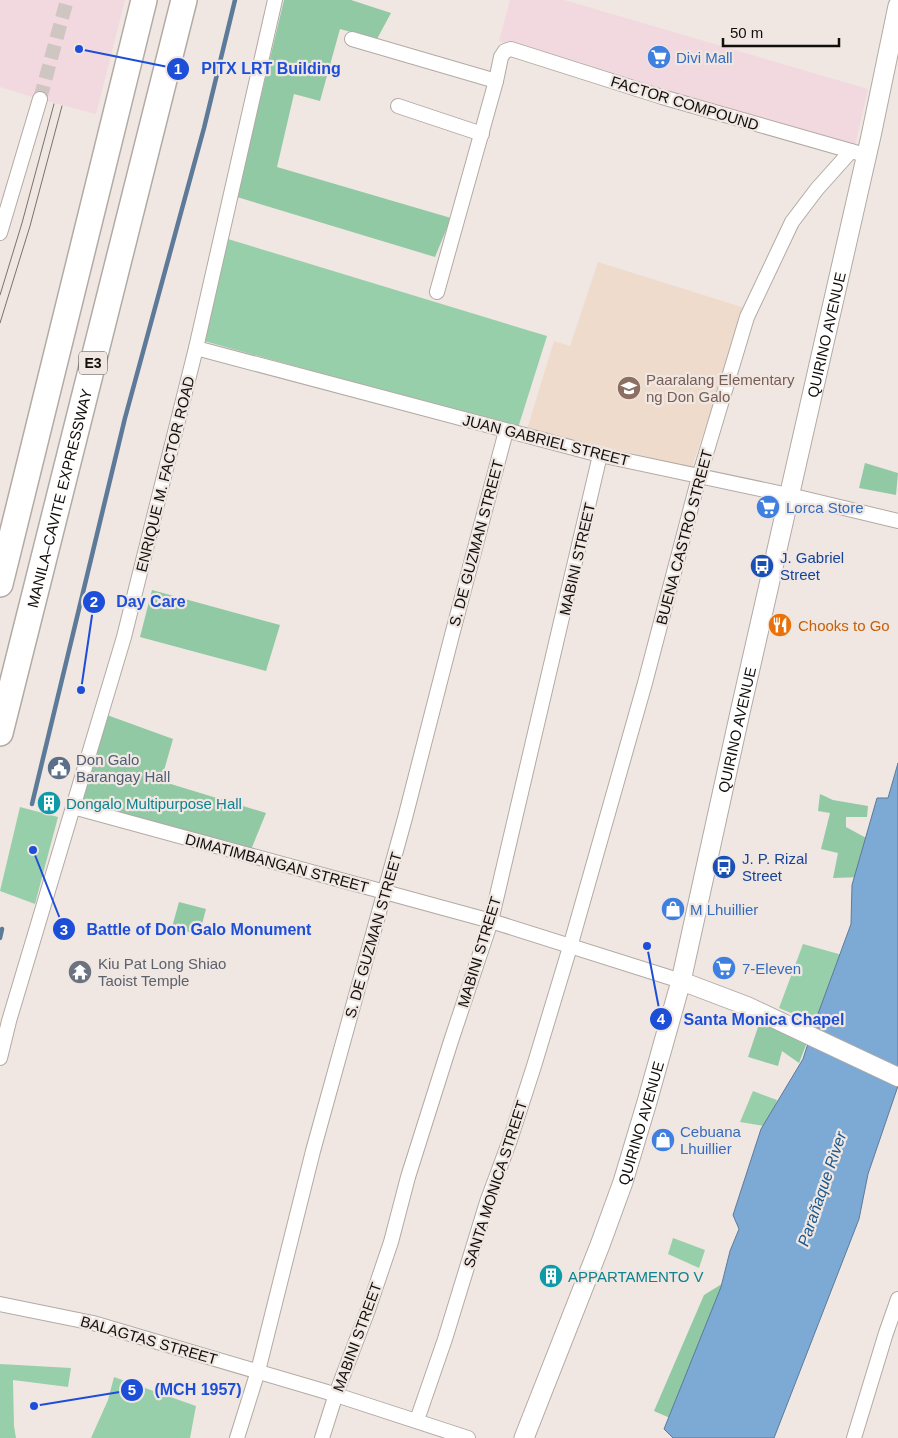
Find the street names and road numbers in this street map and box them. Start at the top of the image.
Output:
street label: FACTOR COMPOUND [609,72,761,134]
street label: QUIRINO AVENUE [803,270,848,399]
road number: E3 [79,352,107,374]
street label: ENRIQUE M. FACTOR ROAD [132,374,198,574]
street label: MANILA–CAVITE EXPRESSWAY [23,387,95,609]
street label: JUAN GABRIEL STREET [461,411,631,469]
street label: BUENA CASTRO STREET [652,447,716,627]
street label: S. DE GUZMAN STREET [446,458,506,628]
street label: MABINI STREET [556,501,598,617]
street label: QUIRINO AVENUE [714,665,759,794]
street label: DIMATIMBANGAN STREET [184,830,370,896]
street label: S. DE GUZMAN STREET [341,850,405,1020]
street label: MABINI STREET [454,895,504,1009]
street label: QUIRINO AVENUE [614,1059,667,1187]
street label: SANTA MONICA STREET [460,1098,530,1270]
street label: MABINI STREET [329,1280,385,1394]
street label: BALAGTAS STREET [79,1312,219,1368]

